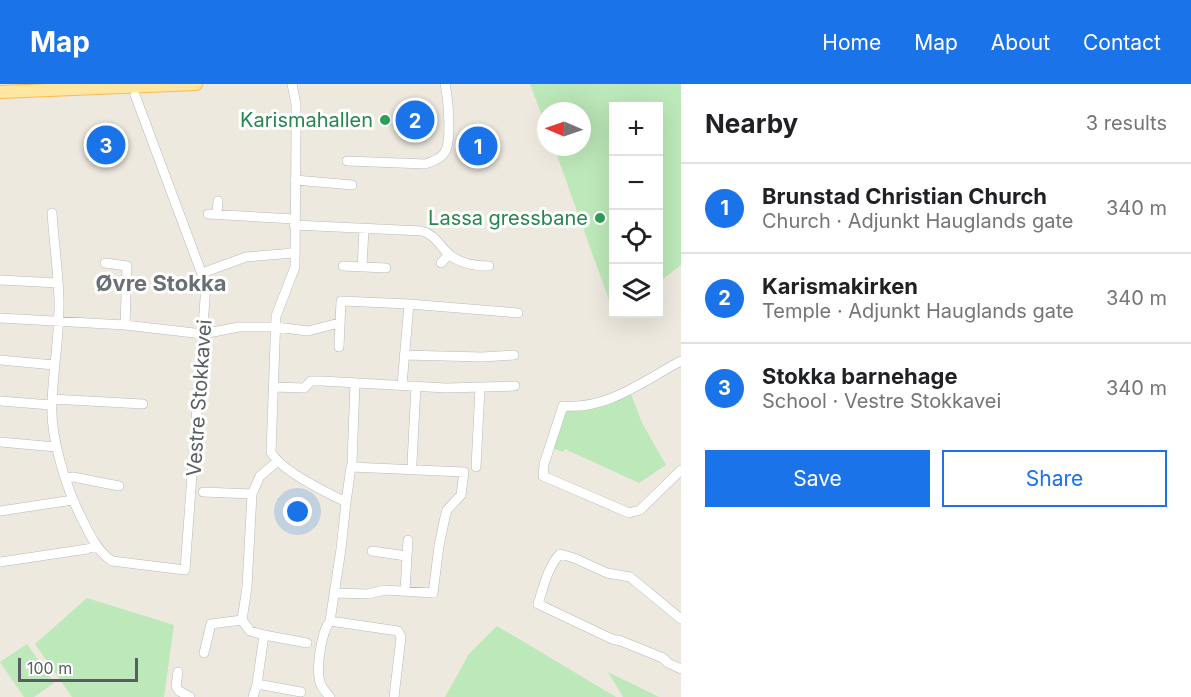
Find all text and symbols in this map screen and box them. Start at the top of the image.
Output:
text: Map [30,25,90,59]
text: Home [822,30,881,55]
text: Map [914,30,958,55]
text: About [991,30,1050,55]
text: Contact [1083,30,1161,55]
pin: 2 [396,98,434,142]
north arrow [537,102,591,156]
map controls [609,102,663,318]
button: + [609,102,663,156]
place label: Karismahallen [240,108,373,132]
text: Nearby [705,108,798,139]
text: 3 results [1086,111,1167,135]
marker: Karismahallen [378,113,392,127]
pin: 3 [86,122,126,168]
pin: 1 [458,124,498,168]
button: − [609,156,663,210]
text: Brunstad Christian Church [762,183,1047,209]
text: 1 [720,196,729,220]
text: 340 m [1106,196,1167,220]
place label: Lassa gressbane [428,206,588,230]
text: Church · Adjunkt Hauglands gate [762,209,1073,233]
button: locate [609,210,663,264]
marker: Lassa gressbane [593,211,607,225]
button: layers [609,264,663,318]
district label: Øvre Stokka [96,270,226,296]
text: Karismakirken [762,273,918,299]
text: 2 [718,286,731,310]
text: 340 m [1106,286,1167,310]
text: Temple · Adjunkt Hauglands gate [762,299,1074,323]
street label: Vestre Stokkavei [182,319,216,477]
text: Stokka barnehage [762,363,958,389]
text: 3 [718,376,731,400]
text: 340 m [1106,376,1167,400]
text: School · Vestre Stokkavei [762,389,1001,413]
button: Save [705,450,930,507]
button: Share [942,450,1167,507]
your location [283,497,312,526]
scale bar [18,655,138,682]
text: 100 m [27,658,72,678]

